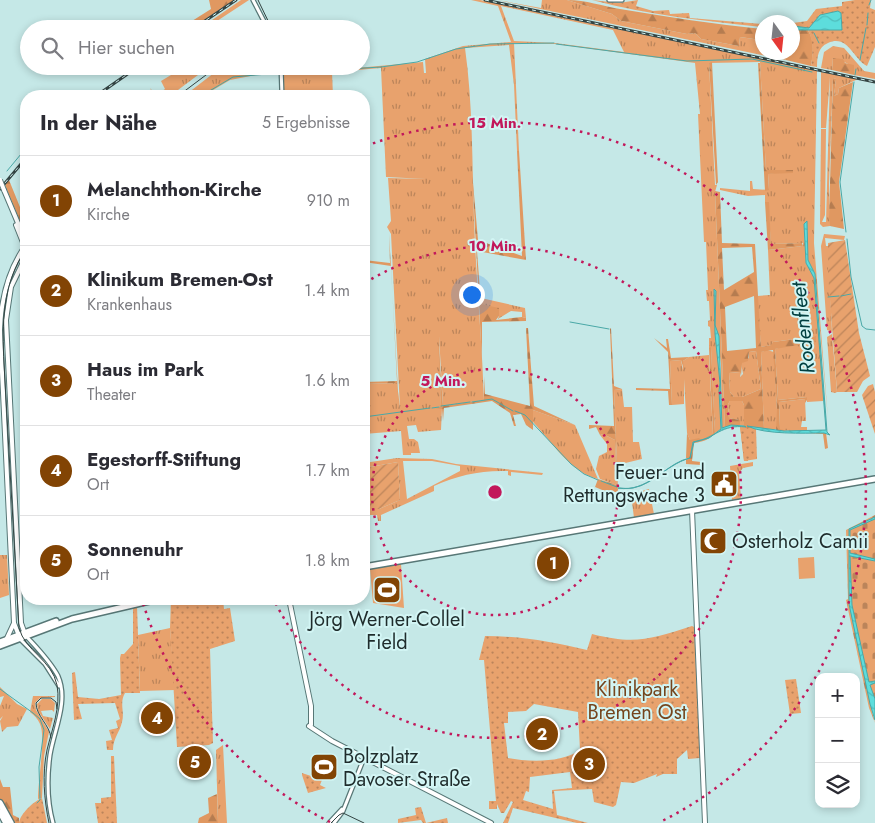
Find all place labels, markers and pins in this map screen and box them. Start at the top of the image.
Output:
place label: Feuer- und Rettungswache 3 [563,458,705,510]
public building icon: Feuer- und Rettungswache 3 [709,469,739,499]
centre of rings [486,483,504,501]
mosque icon: Osterholz Camii [698,526,728,556]
place label: Osterholz Camii [732,527,868,556]
pin: 1 [537,544,569,582]
sports icon: Jörg Werner-Collel Field [372,575,402,605]
place label: Jörg Werner-Collel Field [306,605,465,657]
pin: 4 [141,699,173,737]
pin: 2 [526,715,558,753]
place label: Bolzplatz Davoser Straße [343,742,471,794]
pin: 5 [179,743,211,781]
pin: 3 [573,745,605,783]
sports icon: Bolzplatz Davoser Straße [309,752,339,782]

